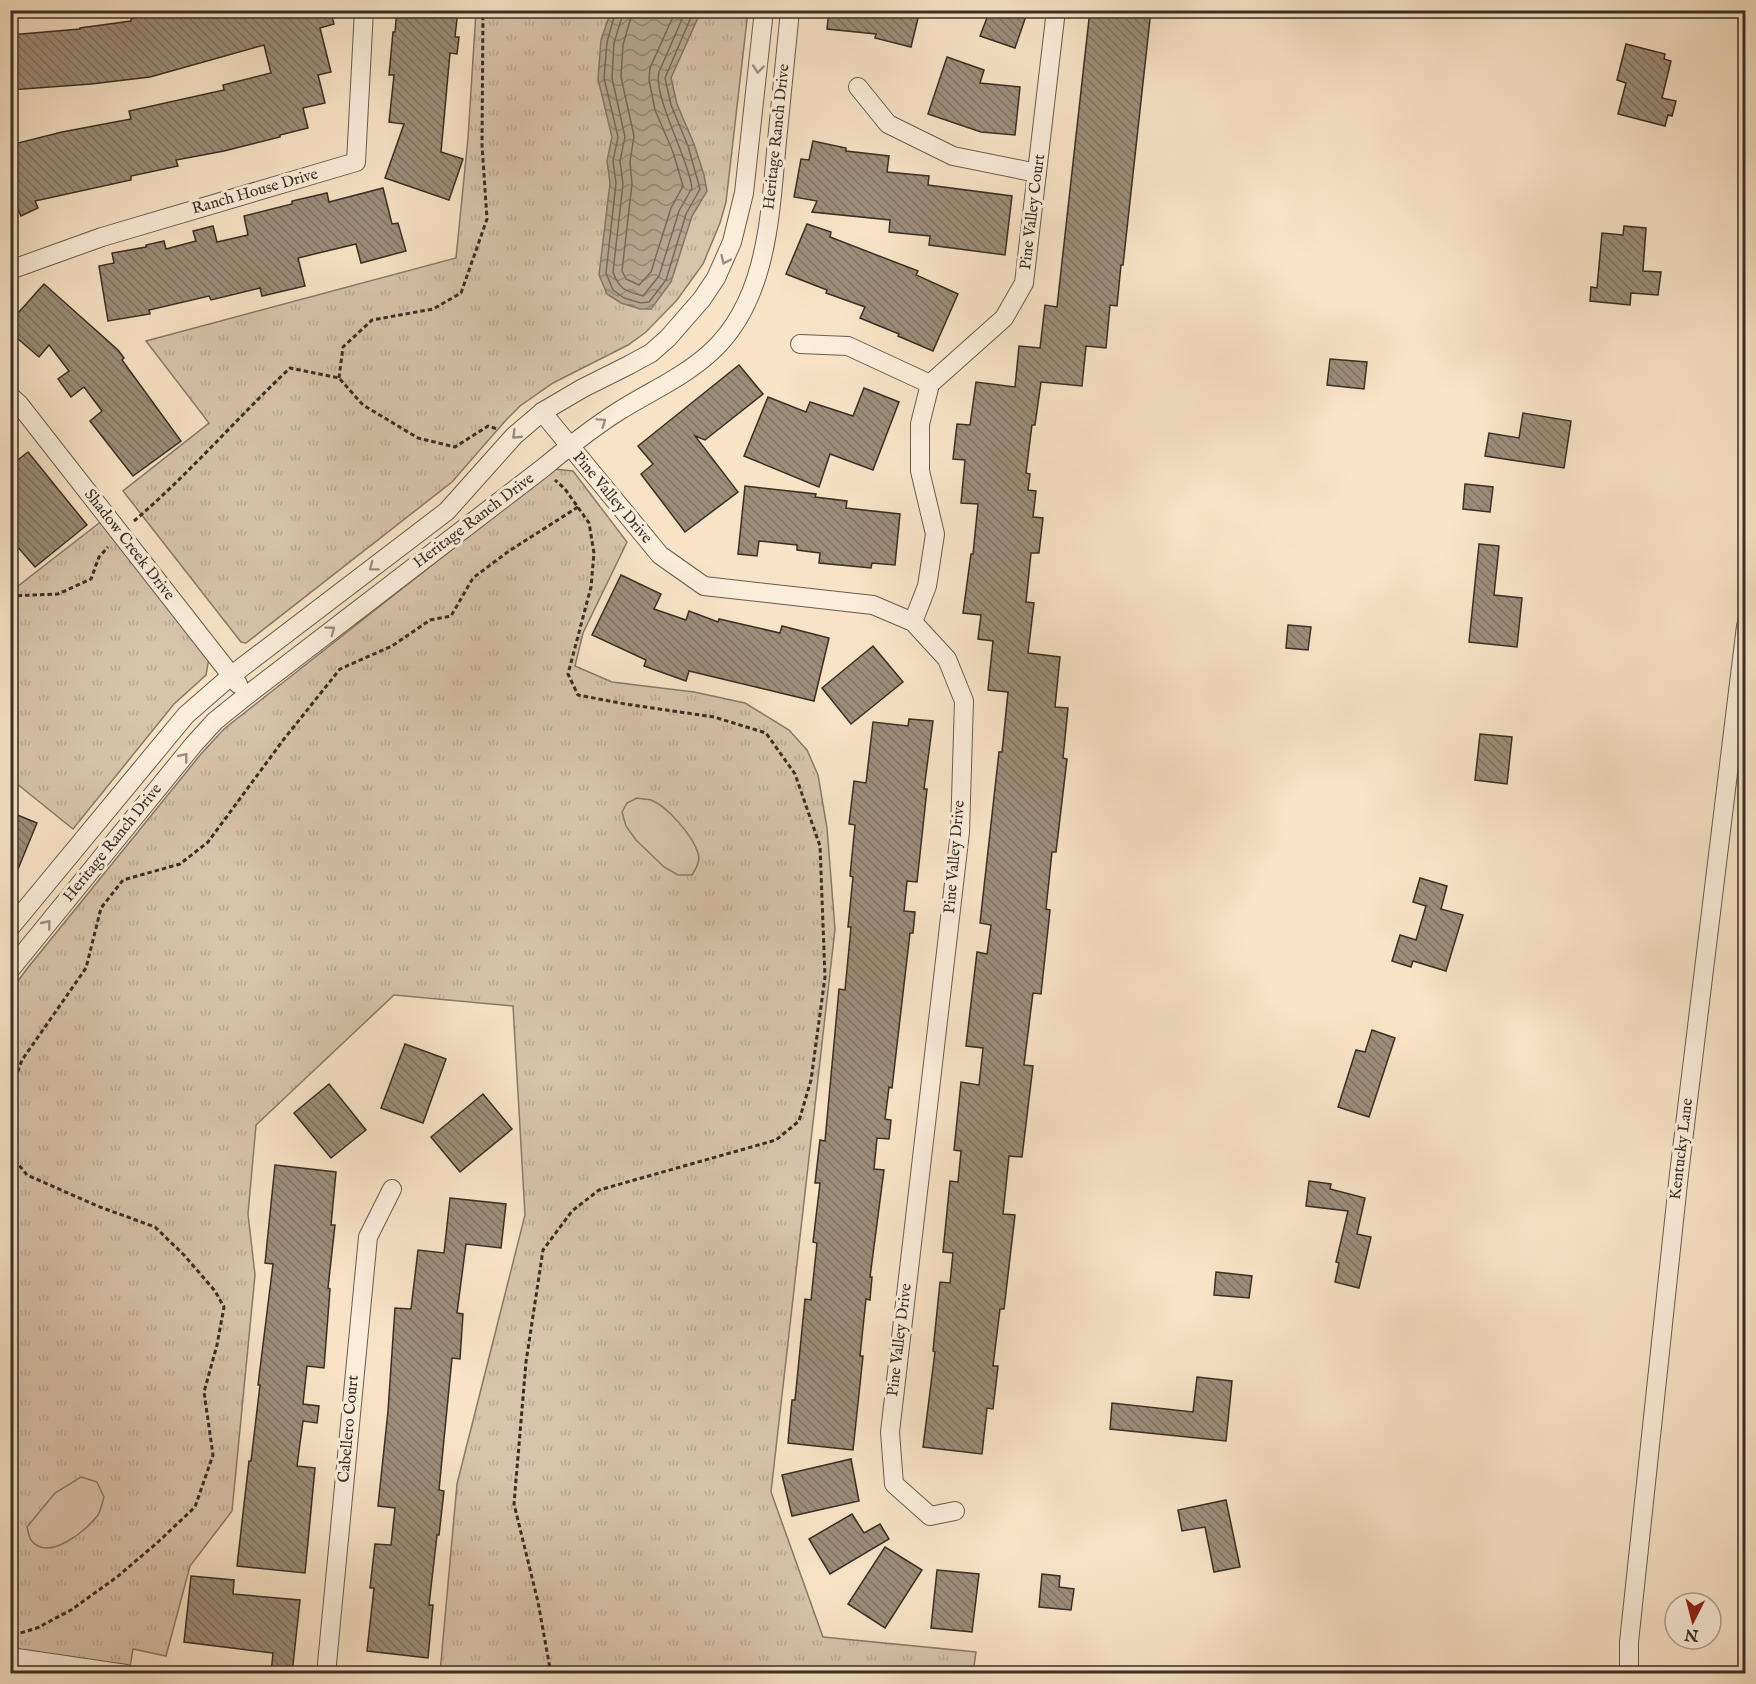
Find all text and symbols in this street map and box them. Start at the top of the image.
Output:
street label: Heritage Ranch Drive [759,63,795,211]
one-way arrow [752,64,765,73]
street label: Pine Valley Court [1016,153,1050,271]
street label: Ranch House Drive [190,164,320,220]
one-way arrow [720,253,732,264]
one-way arrow [596,418,607,429]
one-way arrow [512,428,522,439]
street label: Pine Valley Drive [568,448,656,548]
street label: Heritage Ranch Drive [409,469,539,573]
street label: Shadow Creek Drive [79,485,179,605]
one-way arrow [369,560,380,571]
one-way arrow [324,627,335,638]
one-way arrow [176,753,187,764]
street label: Heritage Ranch Drive [59,780,167,906]
street label: Pine Valley Drive [940,799,970,915]
one-way arrow [39,920,50,931]
street label: Kentucky Lane [1666,1097,1698,1201]
street label: Pine Valley Drive [883,1282,917,1398]
street label: Cabellero Court [334,1374,364,1484]
north arrow [1663,1591,1723,1651]
text: N [1684,1623,1701,1645]

